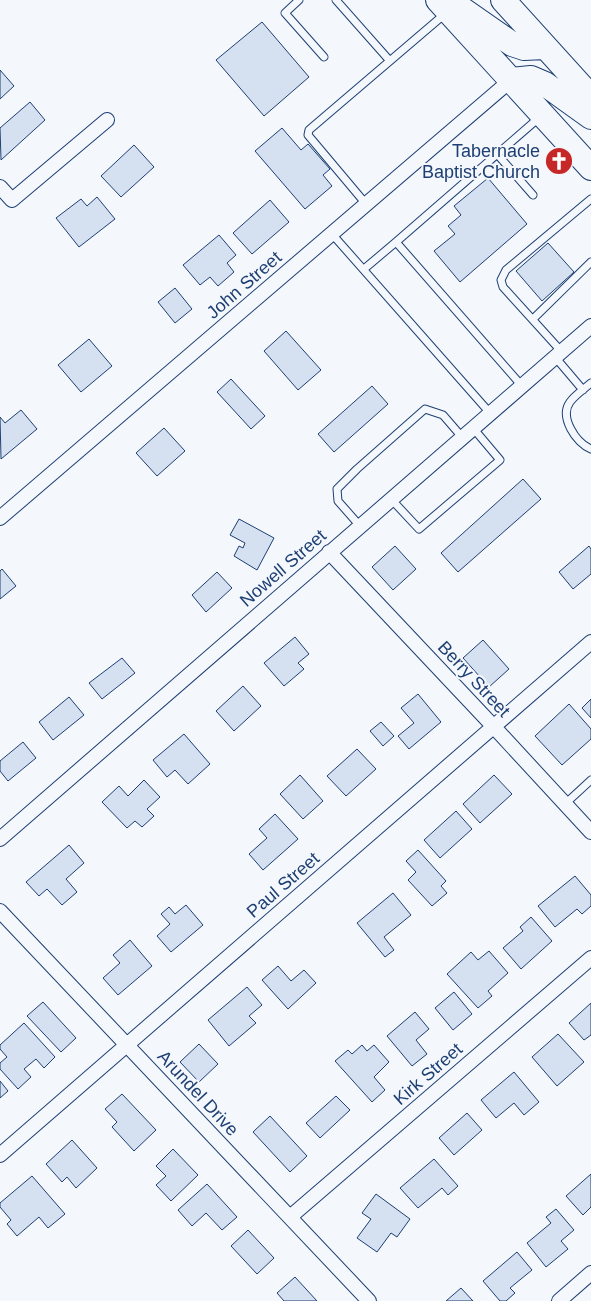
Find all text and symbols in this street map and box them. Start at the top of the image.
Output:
place label: Tabernacle Baptist Church [422,141,540,182]
church icon: Tabernacle Baptist Church [544,146,574,176]
street label: John Street [203,247,285,323]
street label: Nowell Street [236,525,330,611]
street label: Berry Street [434,637,514,721]
street label: Paul Street [243,848,323,922]
street label: Kirk Street [390,1039,466,1109]
street label: Arundel Drive [154,1046,242,1140]

